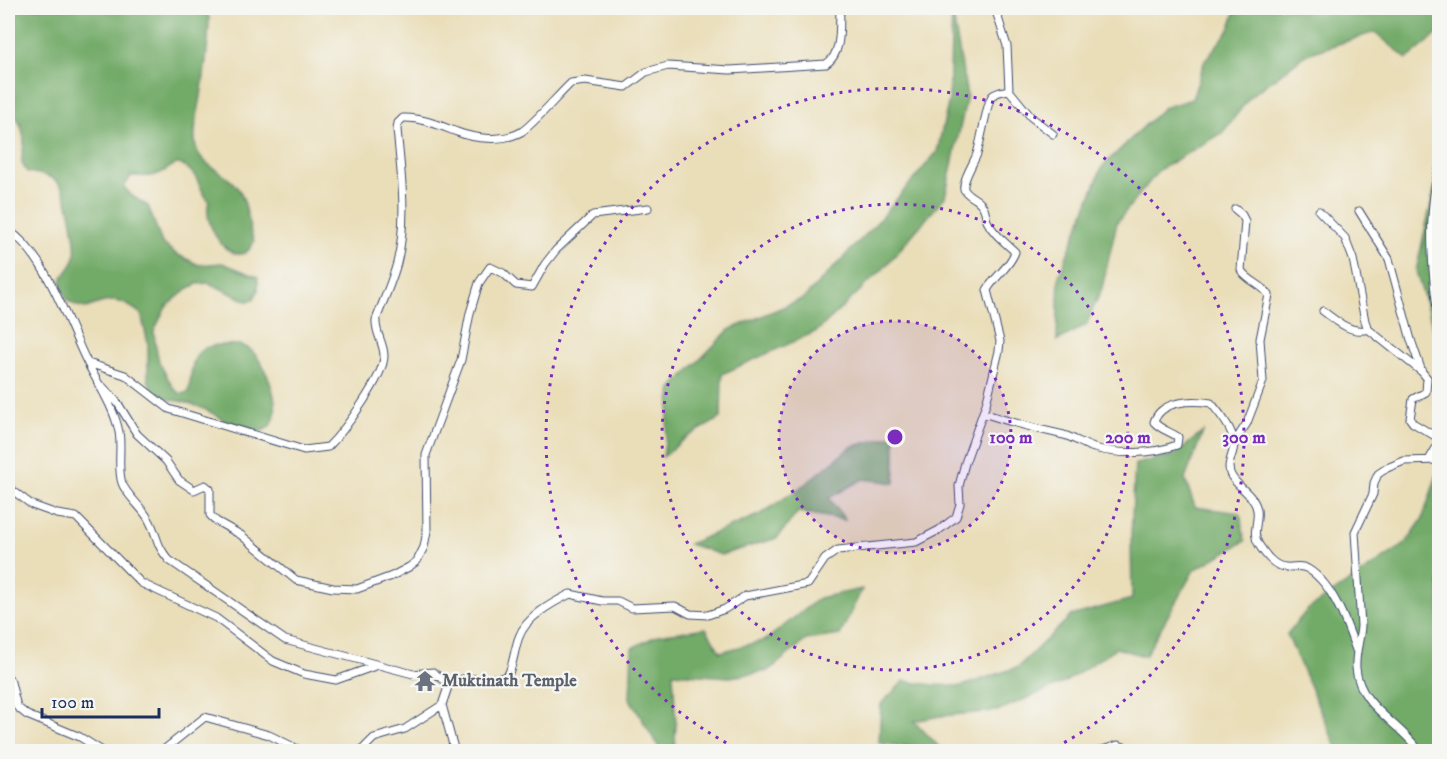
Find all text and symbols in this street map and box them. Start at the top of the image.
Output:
centre of rings [885,427,905,447]
text: 100 m [989,427,1033,449]
text: 200 m [1105,427,1151,449]
text: 300 m [1222,427,1266,449]
temple icon: Muktinath Temple [413,669,437,693]
place label: Muktinath Temple [442,670,577,692]
scale bar [42,681,159,719]
text: 100 m [51,692,94,714]

